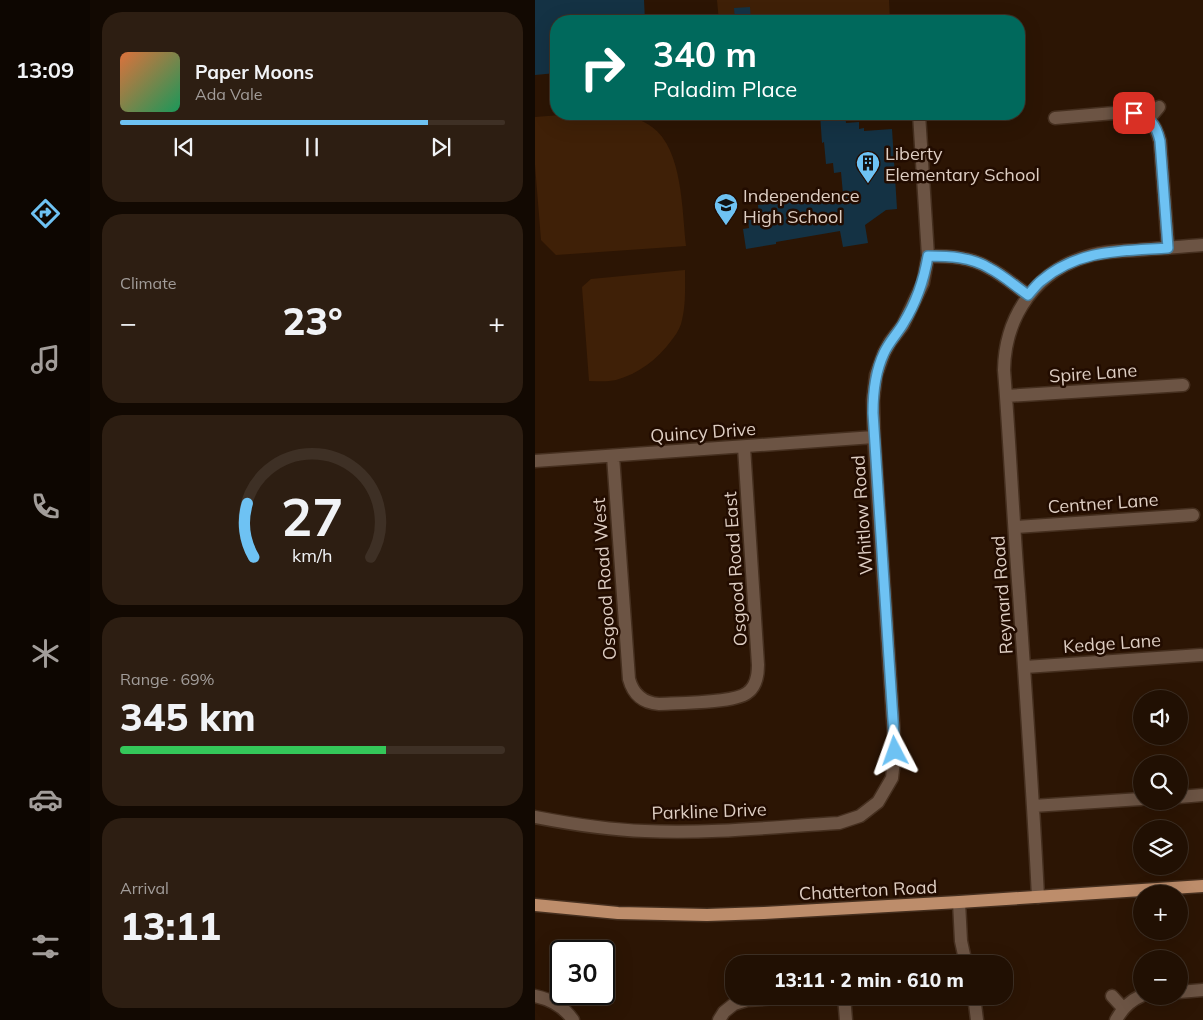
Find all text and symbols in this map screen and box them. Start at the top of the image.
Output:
text: 340 m [653,32,757,76]
icon: right [570,35,635,100]
text: 13:09 [16,56,74,84]
text: Paper Moons [195,60,314,84]
text: Paladim Place [653,75,797,103]
text: Ada Vale [195,84,262,104]
pin [1113,92,1155,134]
icon: arrive [1120,99,1148,127]
icon: previous [170,133,198,161]
icon: pause [298,133,326,161]
icon: next [427,133,455,161]
place label: Liberty Elementary School [885,142,1040,186]
building icon: Liberty Elementary School [855,150,881,184]
place label: Independence High School [743,184,860,228]
school or university icon: Independence High School [713,192,739,226]
icon: directions [28,196,63,231]
text: Climate [120,273,176,293]
text: 23° [282,297,343,345]
text: − [120,305,137,340]
text: + [488,305,505,340]
icon: music [28,342,63,377]
street label: Spire Lane [1048,358,1138,388]
street label: Quincy Drive [649,417,757,447]
street label: Whitlow Road [846,454,878,576]
text: 27 [281,484,344,549]
street label: Centner Lane [1047,488,1159,518]
icon: phone [28,489,63,524]
street label: Osgood Road East [718,491,752,647]
street label: Osgood Road West [587,497,621,661]
street label: Reynard Road [986,535,1018,655]
text: km/h [292,544,333,566]
street label: Kedge Lane [1062,628,1162,658]
icon: climate [28,636,63,671]
text: Range · 69% [120,669,215,689]
map controls [1133,690,1188,1005]
button: sound [1133,690,1188,745]
text: 345 km [120,693,256,741]
position arrow [868,724,920,776]
button: search [1133,755,1188,810]
icon: car [28,782,63,817]
street label: Parkline Drive [651,798,767,824]
button: layers [1133,820,1188,875]
street label: Chatterton Road [798,875,938,905]
text: Arrival [120,878,169,898]
button: + [1133,885,1188,940]
text: 13:11 [120,902,221,950]
icon: filters [28,929,63,964]
speed limit sign: 30 [550,940,615,1005]
button: − [1133,950,1188,1005]
text: 13:11 · 2 min · 610 m [774,968,964,992]

